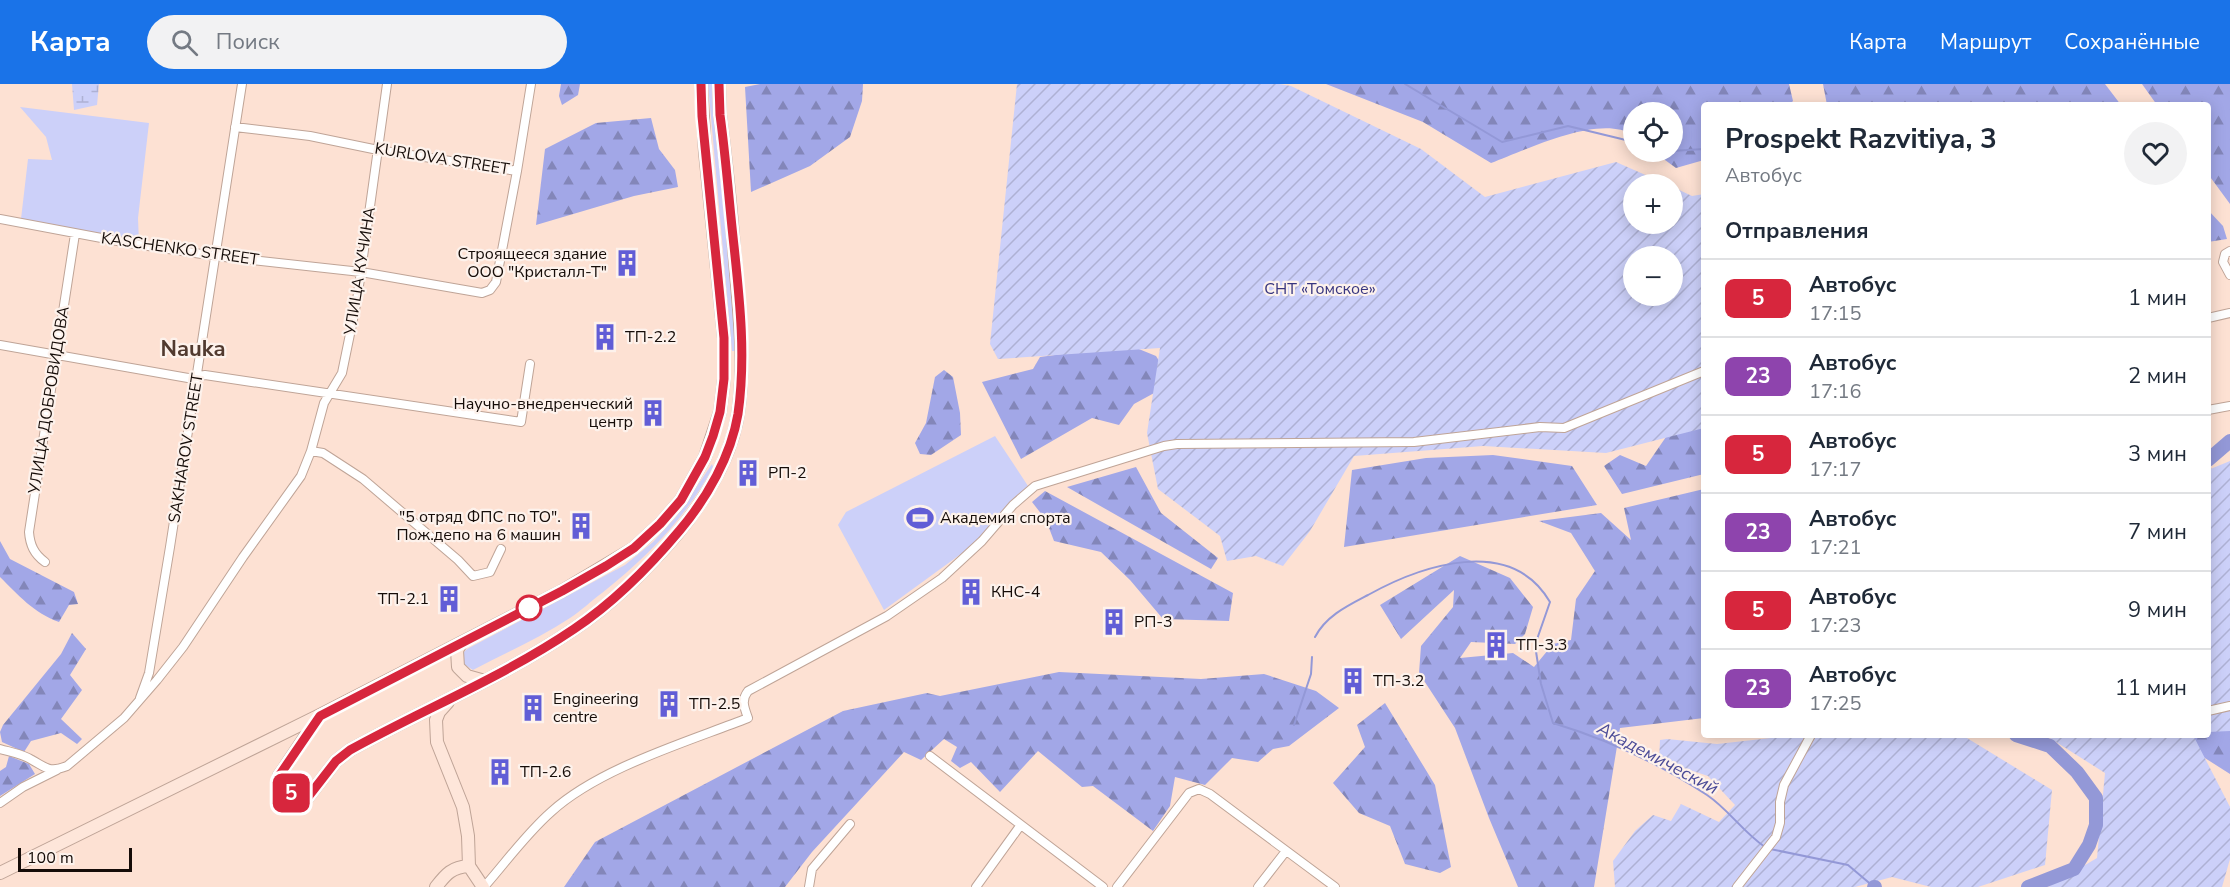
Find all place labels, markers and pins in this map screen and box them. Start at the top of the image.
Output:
place label: Строящееся здание ООО "Кристалл-Т" [458,243,607,283]
building icon: Строящееся здание ООО "Кристалл-Т" [612,248,642,278]
building icon: ТП-2.2 [590,322,620,352]
place label: ТП-2.2 [625,326,676,348]
place label: Научно-внедренческий центр [453,393,633,433]
building icon: Научно-внедренческий центр [638,398,668,428]
building icon: РП-2 [733,458,763,488]
place label: РП-2 [768,462,807,484]
sports icon: Академия спорта [905,503,935,533]
place label: "5 отряд ФПС по ТО". Пож.депо на 6 машин [396,506,561,546]
place label: Академия спорта [940,507,1071,529]
building icon: "5 отряд ФПС по ТО". Пож.депо на 6 машин [566,511,596,541]
building icon: КНС-4 [956,577,986,607]
place label: КНС-4 [991,581,1041,603]
building icon: ТП-2.1 [434,584,464,614]
place label: ТП-2.1 [378,588,429,610]
unlabelled marker [516,595,542,621]
building icon: РП-3 [1099,607,1129,637]
place label: РП-3 [1134,611,1173,633]
building icon: ТП-3.3 [1481,630,1511,660]
place label: ТП-3.3 [1516,634,1567,656]
building icon: ТП-3.2 [1338,666,1368,696]
place label: ТП-3.2 [1373,670,1424,692]
place label: Engineering centre [553,688,639,728]
building icon: ТП-2.5 [654,689,684,719]
building icon: Engineering centre [518,693,548,723]
place label: ТП-2.5 [689,693,740,715]
building icon: ТП-2.6 [485,757,515,787]
place label: ТП-2.6 [520,761,571,783]

